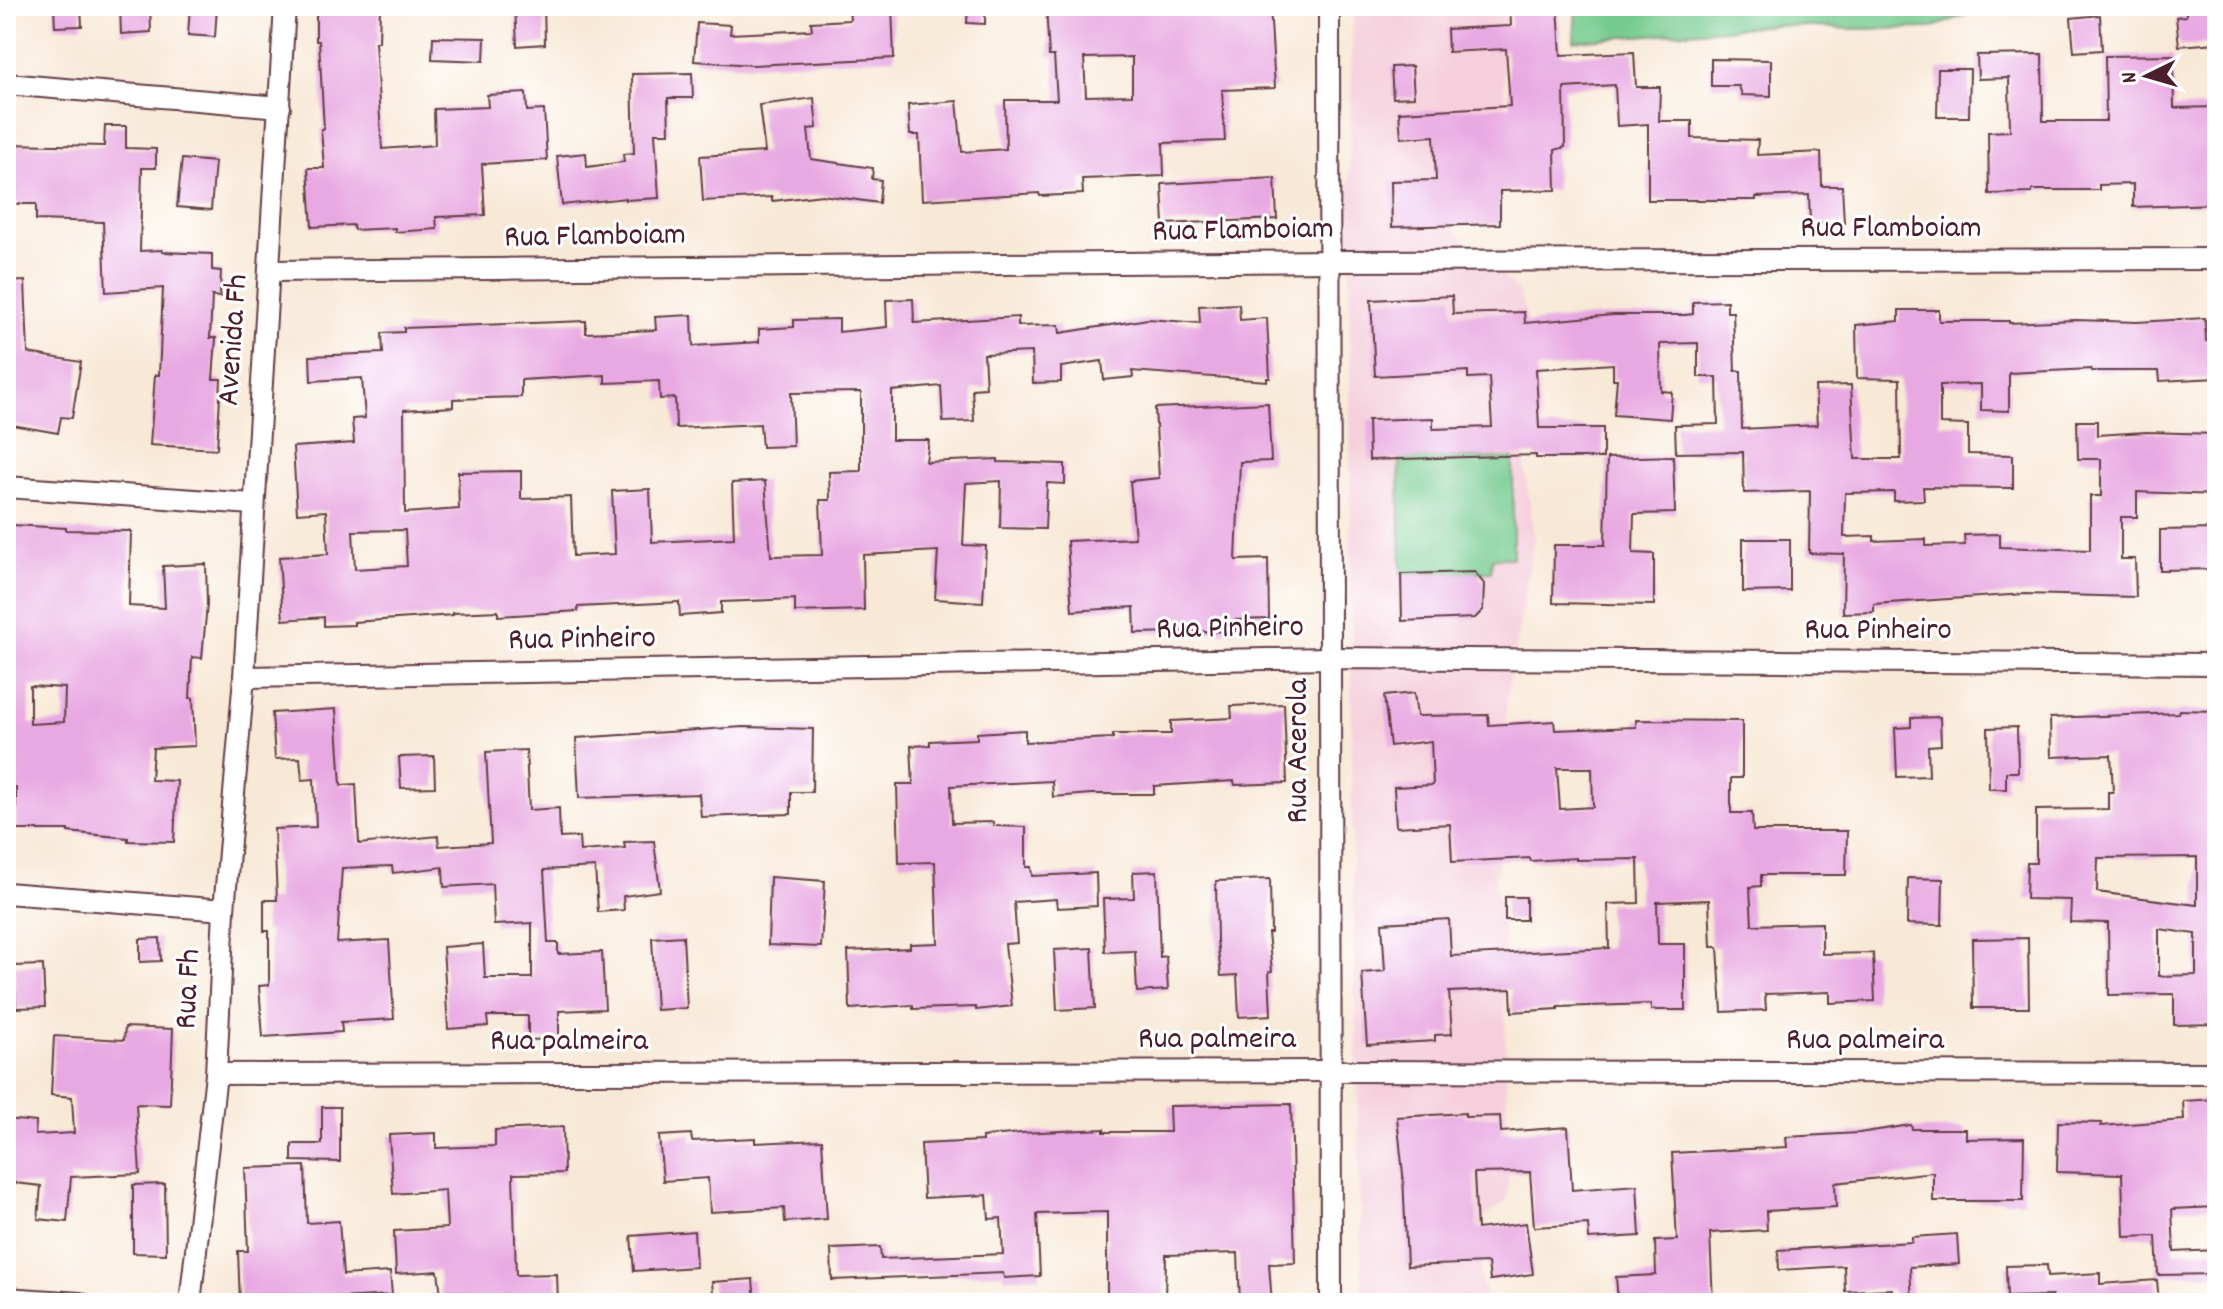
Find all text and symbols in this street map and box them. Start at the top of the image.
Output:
north arrow [2107,36,2187,116]
text: N [2115,71,2146,84]
street label: Rua Flamboiam [1152,207,1334,257]
street label: Rua Flamboiam [1800,207,1982,253]
street label: Rua Flamboiam [504,213,686,263]
street label: Avenida Fh [207,273,263,407]
street label: Rua Pinheiro [1156,606,1304,654]
street label: Rua Pinheiro [1804,609,1952,655]
street label: Rua Pinheiro [508,617,656,665]
street label: Rua Acerola [1277,678,1323,823]
street label: Rua Fh [165,948,215,1030]
street label: Rua palmeira [1138,1018,1297,1064]
street label: Rua palmeira [1786,1019,1945,1065]
street label: Rua palmeira [490,1020,649,1066]

